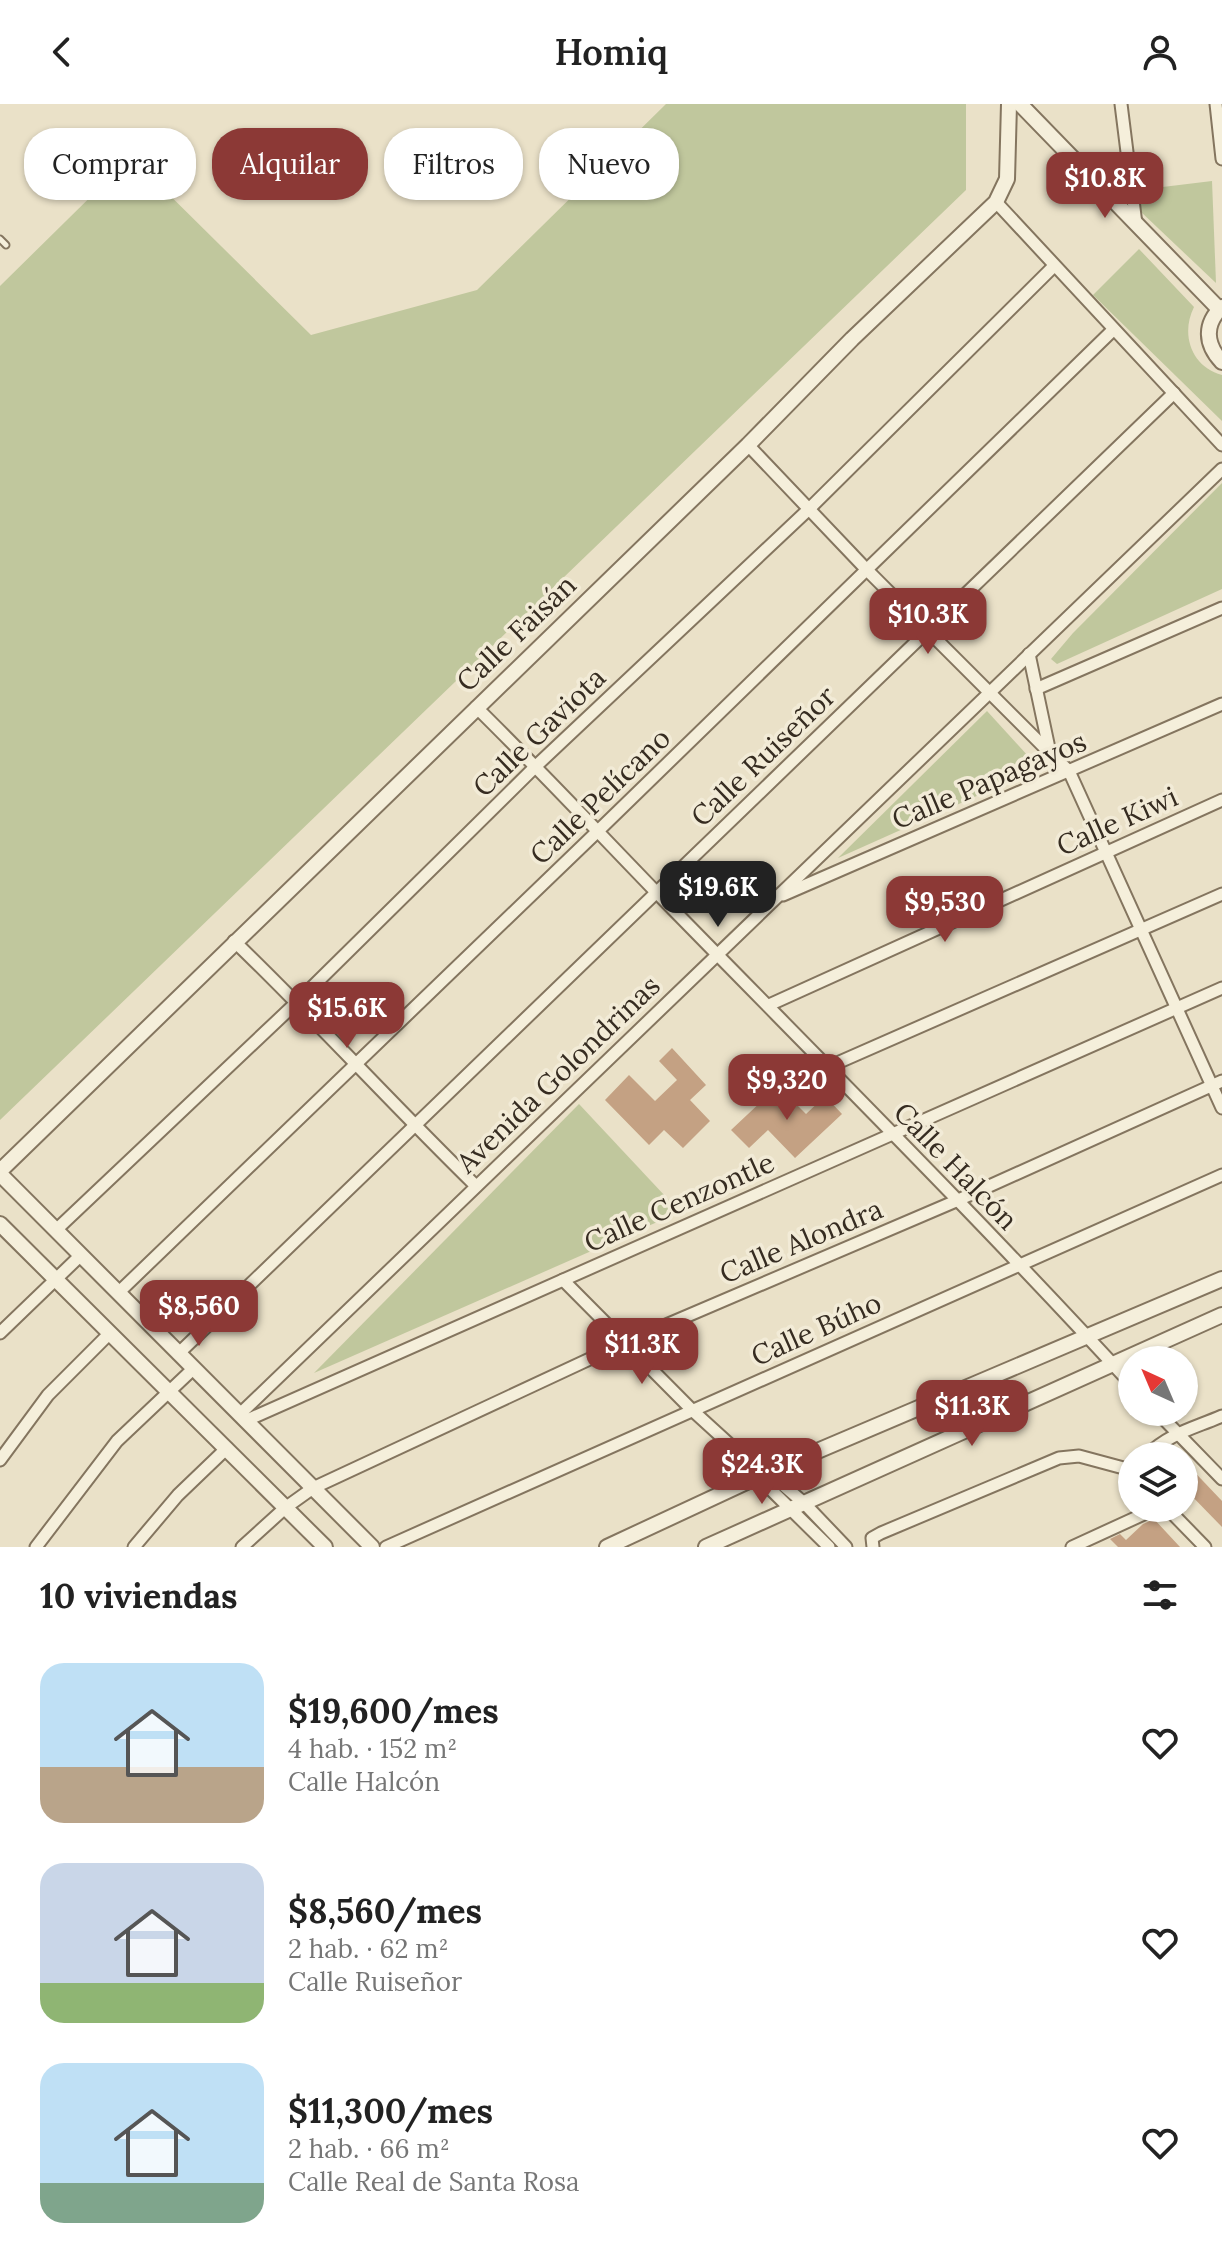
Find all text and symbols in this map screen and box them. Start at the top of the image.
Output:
text: Homiq [554,29,668,75]
icon: back [40,30,84,74]
icon: person [1138,30,1182,74]
chip: Comprar [24,128,196,200]
chip: Alquilar [212,128,368,200]
chip: Filtros [384,128,523,200]
chip: Nuevo [539,128,679,200]
pin: $10.8K [1040,152,1170,220]
text: $10.8K [1064,161,1146,194]
street label: Calle Faisán [449,567,583,699]
pin: $10.3K [863,588,993,656]
text: $10.3K [887,597,969,630]
street label: Calle Gaviota [465,660,613,804]
street label: Calle Ruiseñor [683,678,843,834]
street label: Calle Pelícano [522,720,678,872]
street label: Calle Papagayos [886,723,1092,837]
street label: Calle Kiwi [1051,778,1183,864]
pin: $19.6K [653,861,783,929]
text: $19.6K [678,870,758,903]
pin: $9,530 [880,876,1010,944]
text: $9,530 [904,885,986,918]
street label: Avenida Golondrinas [448,967,667,1181]
pin: $15.6K [282,982,412,1050]
text: $15.6K [307,991,387,1024]
pin: $9,320 [722,1054,852,1122]
text: $9,320 [746,1063,828,1096]
street label: Calle Halcón [886,1095,1026,1237]
street label: Calle Cenzontle [578,1144,780,1260]
street label: Calle Alondra [714,1191,888,1291]
pin: $8,560 [134,1280,264,1348]
street label: Calle Búho [745,1284,887,1374]
text: $8,560 [158,1289,240,1322]
pin: $11.3K [577,1318,707,1386]
text: $11.3K [604,1327,680,1360]
north arrow [1118,1346,1198,1426]
map controls [1118,1346,1198,1522]
pin: $11.3K [907,1380,1037,1448]
text: $11.3K [934,1389,1010,1422]
pin: $24.3K [697,1438,827,1506]
button: layers [1118,1442,1198,1522]
text: $24.3K [721,1447,803,1480]
icon: filters [1138,1573,1182,1617]
text: 10 viviendas [40,1574,238,1617]
text: $19,600/mes [288,1689,499,1732]
icon: home [104,1695,200,1791]
icon: heart [1138,1721,1182,1765]
text: 4 hab. · 152 m² [288,1732,457,1765]
text: Calle Halcón [288,1765,440,1798]
text: $8,560/mes [288,1889,482,1932]
icon: home [104,1895,200,1991]
icon: heart [1138,1921,1182,1965]
text: 2 hab. · 62 m² [288,1932,449,1965]
text: Calle Ruiseñor [288,1965,462,1998]
text: $11,300/mes [288,2089,493,2132]
icon: home [104,2095,200,2191]
icon: heart [1138,2121,1182,2165]
text: 2 hab. · 66 m² [288,2132,450,2165]
text: Calle Real de Santa Rosa [288,2165,580,2198]

